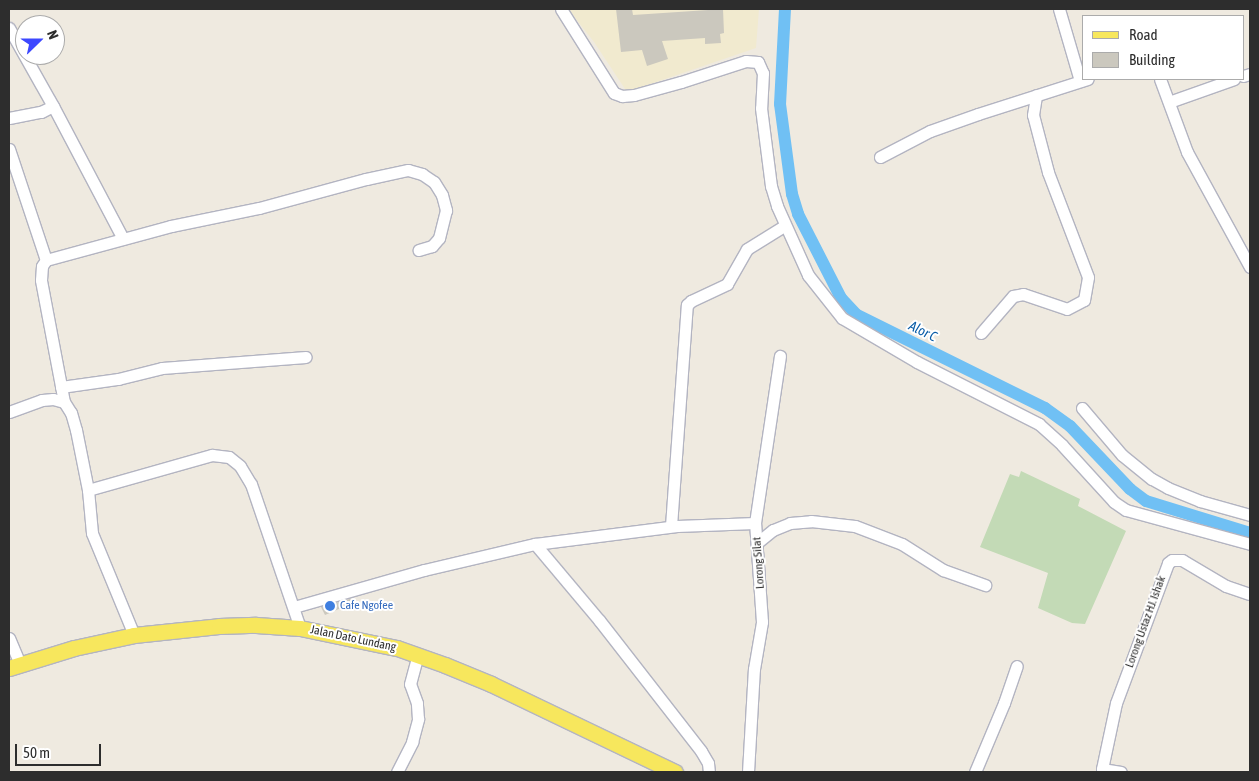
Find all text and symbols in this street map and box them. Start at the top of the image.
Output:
north arrow [15,15,65,65]
legend [1082,15,1244,80]
text: Road [1129,26,1158,43]
text: N [44,28,62,42]
text: Building [1129,51,1175,68]
water label: Alor C [906,317,940,345]
street label: Lorong Silat [750,537,768,589]
street label: Lorong Ustaz HJ. Ishak [1123,574,1169,670]
place label: Cafe Ngofee [340,599,393,613]
marker: Cafe Ngofee [324,600,336,612]
street label: Jalan Dato Lundang [309,623,397,655]
scale bar [18,734,104,766]
text: 50 m [23,744,50,761]

